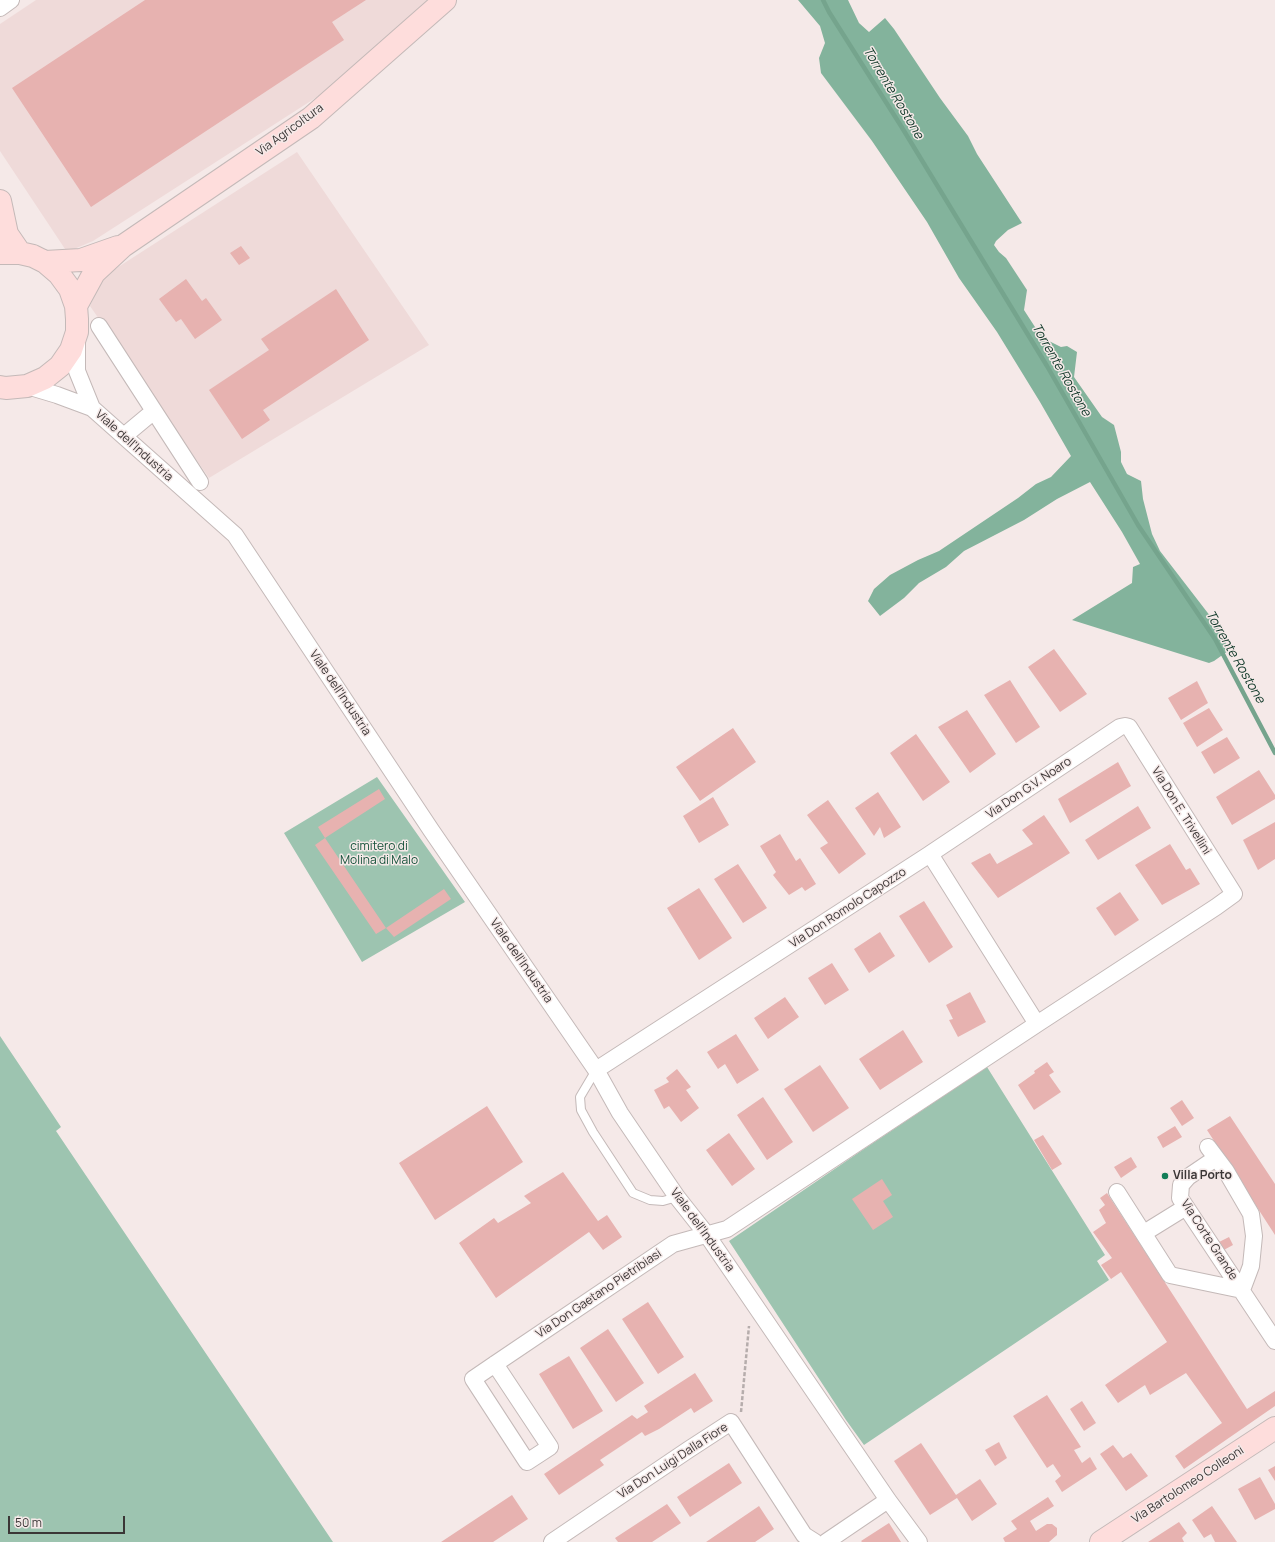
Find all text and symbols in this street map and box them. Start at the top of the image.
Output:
water label: Torrente Rostone [859,44,927,142]
street label: Via Agricoltura [254,101,326,159]
water label: Torrente Rostone [1028,321,1094,419]
street label: Viale dell'Industria [92,407,176,485]
water label: Torrente Rostone [1202,608,1268,706]
street label: Viale dell'Industria [306,648,374,738]
street label: Via Don G.V. Noaro [984,754,1074,822]
street label: Via Don E. Trivellini [1148,764,1214,858]
park label: cimitero di Molina di Malo [340,840,418,868]
street label: Via Don Romolo Capozzo [787,865,909,951]
street label: Viale dell'Industria [487,916,555,1006]
place label: Villa Porto [1173,1169,1232,1183]
marker: Villa Porto [1160,1171,1170,1181]
street label: Viale dell'Industria [667,1185,737,1275]
street label: Via Corte Grande [1178,1197,1240,1283]
street label: Via Don Gaetano Pietribiasi [533,1247,665,1341]
street label: Via Don Luigi Dalla Fiore [615,1420,731,1502]
street label: Via Bartolomeo Colleoni [1129,1443,1247,1527]
scale bar [10,1508,127,1534]
text: 50 m [15,1514,42,1531]

